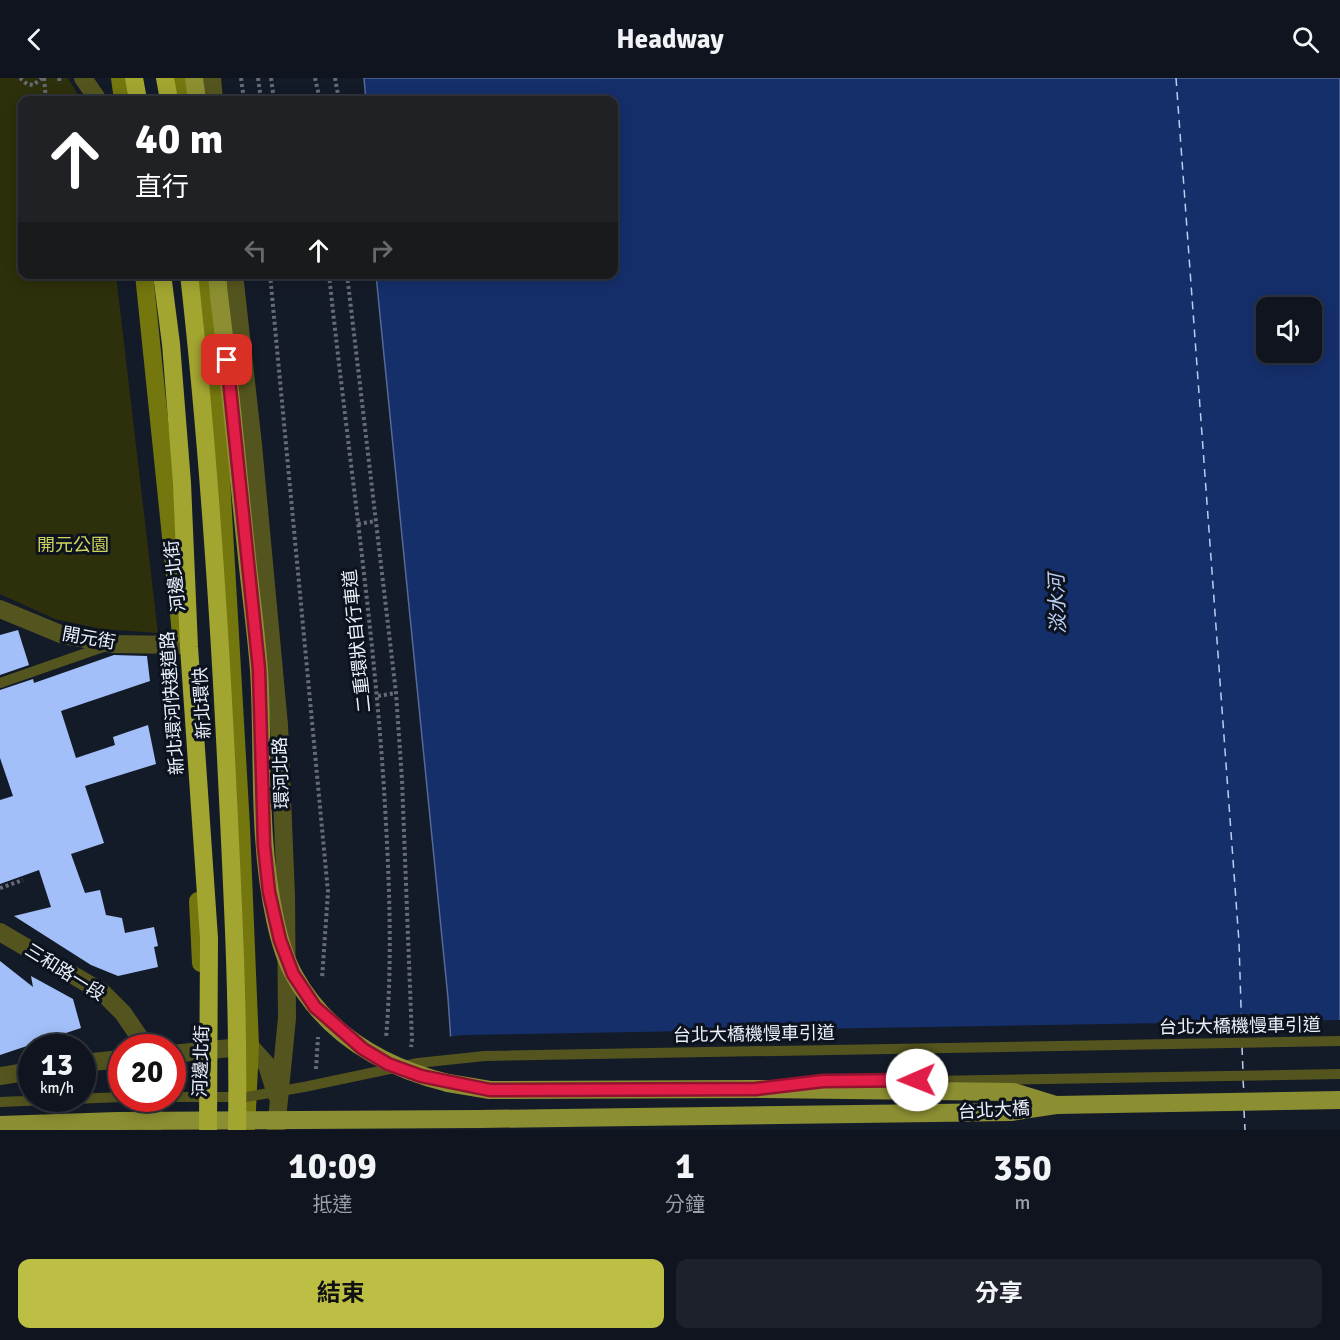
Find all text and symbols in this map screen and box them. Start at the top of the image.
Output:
icon: back [18,23,51,56]
text: Headway [616,23,724,56]
icon: search [1289,23,1322,56]
text: 40 m [135,114,224,165]
icon: ahead [36,120,114,198]
text: 直行 [135,171,189,204]
icon: left [239,234,272,267]
icon: ahead [302,234,335,267]
icon: right [365,234,398,267]
map controls [1256,297,1322,363]
button: sound [1256,297,1322,363]
pin [201,334,252,385]
icon: arrive [210,343,243,376]
park label: 開元公園 [37,534,109,556]
street label: 河邊北街 [160,539,190,613]
street label: 二重環狀自行車道 [339,568,375,714]
water label: 淡水河 [1044,570,1071,634]
street label: 開元街 [61,622,117,654]
street label: 新北環河快速道路 [156,630,188,776]
street label: 新北環快 [189,666,215,740]
street label: 環河北路 [269,737,293,809]
street label: 三和路一段 [21,939,109,1005]
street label: 台北大橋機慢車引道 [1159,1014,1321,1038]
street label: 台北大橋機慢車引道 [673,1022,835,1046]
street label: 河邊北街 [189,1025,213,1097]
speed limit sign: 20 [108,1034,186,1112]
text: 13 [41,1047,73,1084]
position arrow [885,1048,949,1112]
text: km/h [40,1079,74,1097]
street label: 台北大橋 [957,1097,1031,1123]
text: 10:09 [288,1144,377,1189]
text: 1 [675,1144,695,1189]
text: 350 [993,1146,1052,1191]
text: m [1015,1190,1030,1215]
text: 抵達 [313,1192,353,1217]
text: 分鐘 [665,1192,705,1217]
button: 結束 [18,1259,664,1328]
button: 分享 [676,1259,1322,1328]

